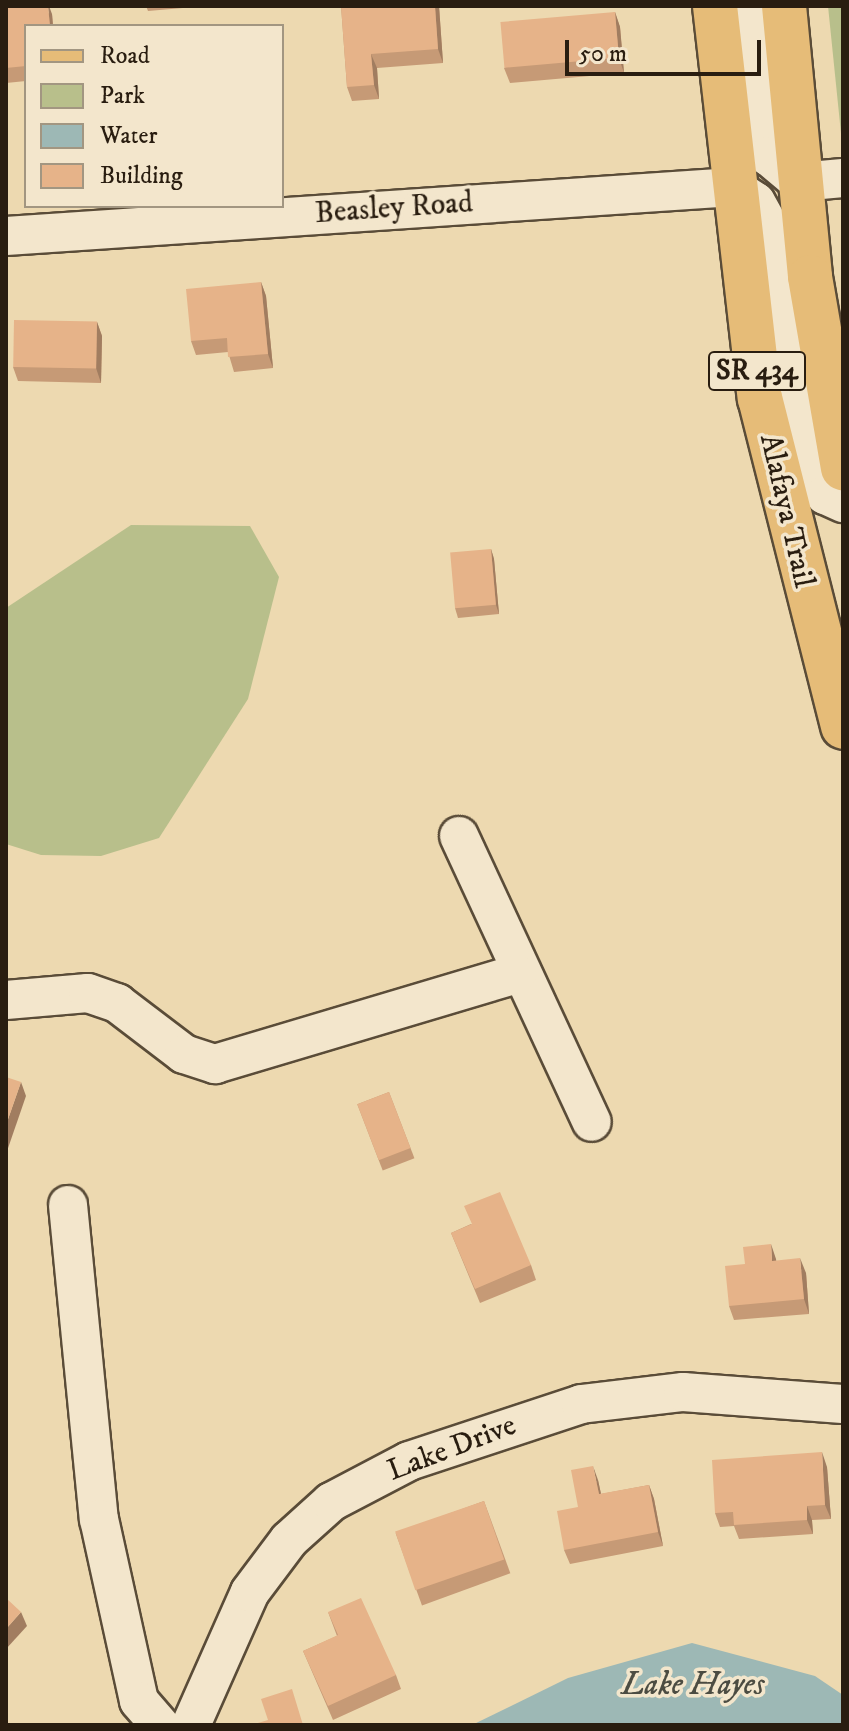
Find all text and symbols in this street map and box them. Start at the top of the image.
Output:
legend [24,24,284,208]
scale bar [569,24,765,74]
text: 50 m [579,39,627,69]
text: Road [100,41,150,71]
text: Park [100,81,145,111]
text: Water [100,121,157,151]
text: Building [100,161,183,191]
street label: Beasley Road [314,186,474,232]
road number: SR 434 [707,347,807,395]
street label: Alafaya Trail [751,431,821,591]
street label: Lake Drive [383,1408,521,1490]
water label: Lake Hayes [622,1666,764,1704]

